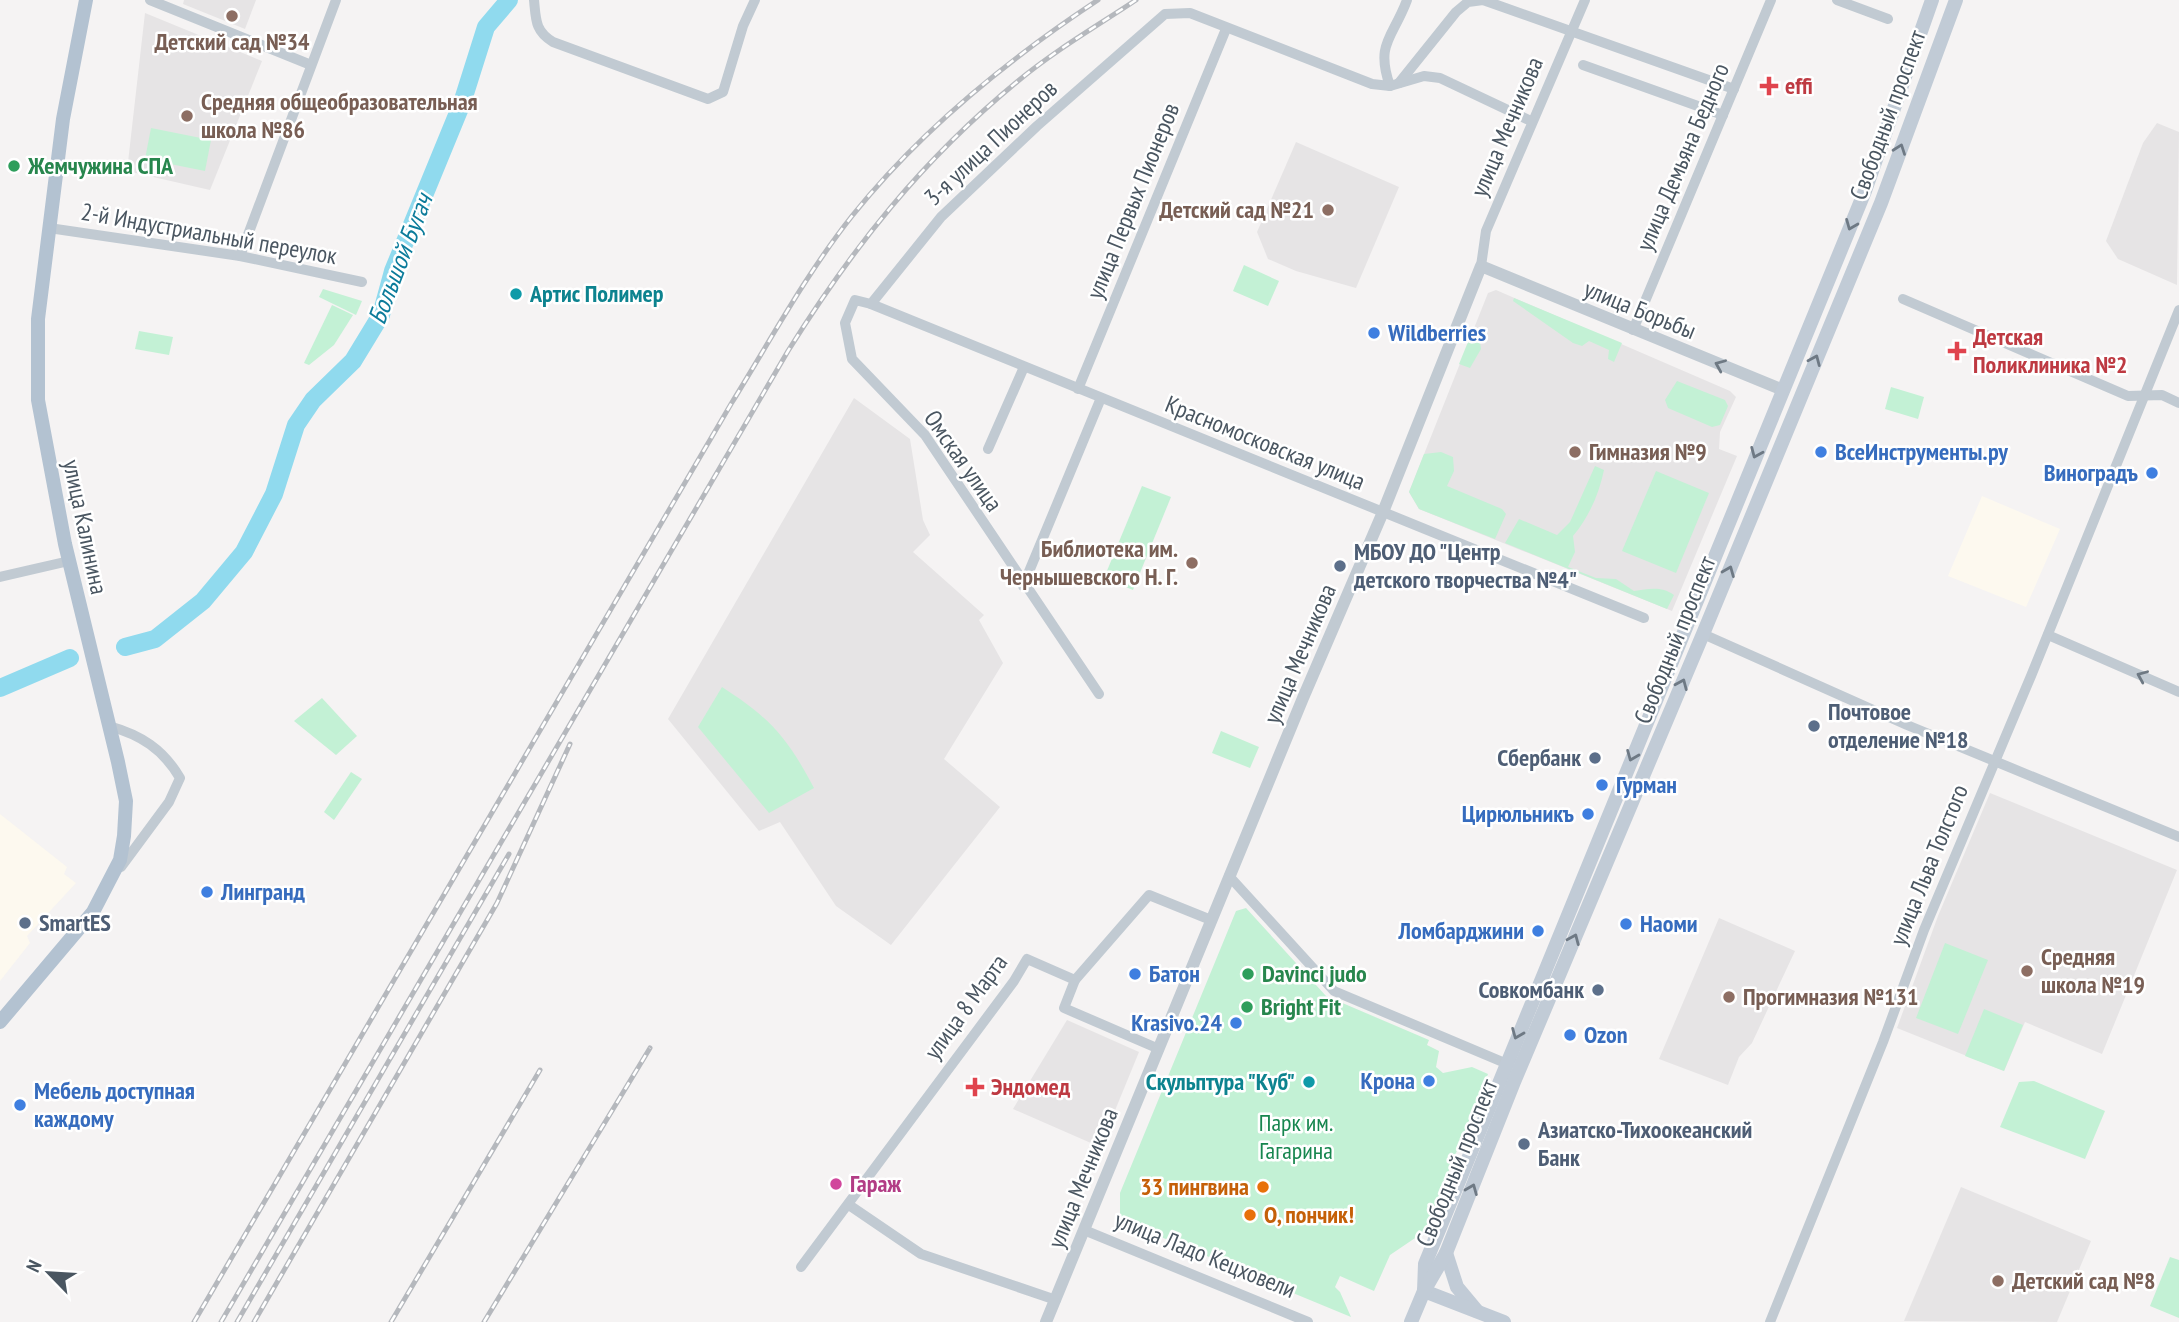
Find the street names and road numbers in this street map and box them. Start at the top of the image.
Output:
street label: Свободный проспект [1843,26,1933,204]
street label: улица Мечникова [1463,52,1550,201]
street label: улица Демьяна Бедного [1629,58,1736,255]
street label: 3-я улица Пионеров [918,73,1064,212]
street label: улица Первых Пионеров [1079,98,1186,303]
street label: 2-й Индустриальный переулок [79,196,340,271]
street label: улица Борьбы [1580,273,1701,346]
street label: Красномосковская улица [1161,388,1370,497]
street label: Омская улица [917,404,1010,517]
street label: улица Калинина [56,457,115,597]
street label: Свободный проспект [1627,551,1722,728]
street label: улица Мечникова [1256,579,1343,728]
street label: улица Льва Толстого [1882,780,1975,950]
street label: улица 8 Марта [917,948,1014,1065]
street label: Свободный проспект [1409,1074,1504,1251]
street label: улица Мечникова [1040,1103,1125,1253]
street label: улица Ладо Кецховели [1110,1204,1300,1305]

